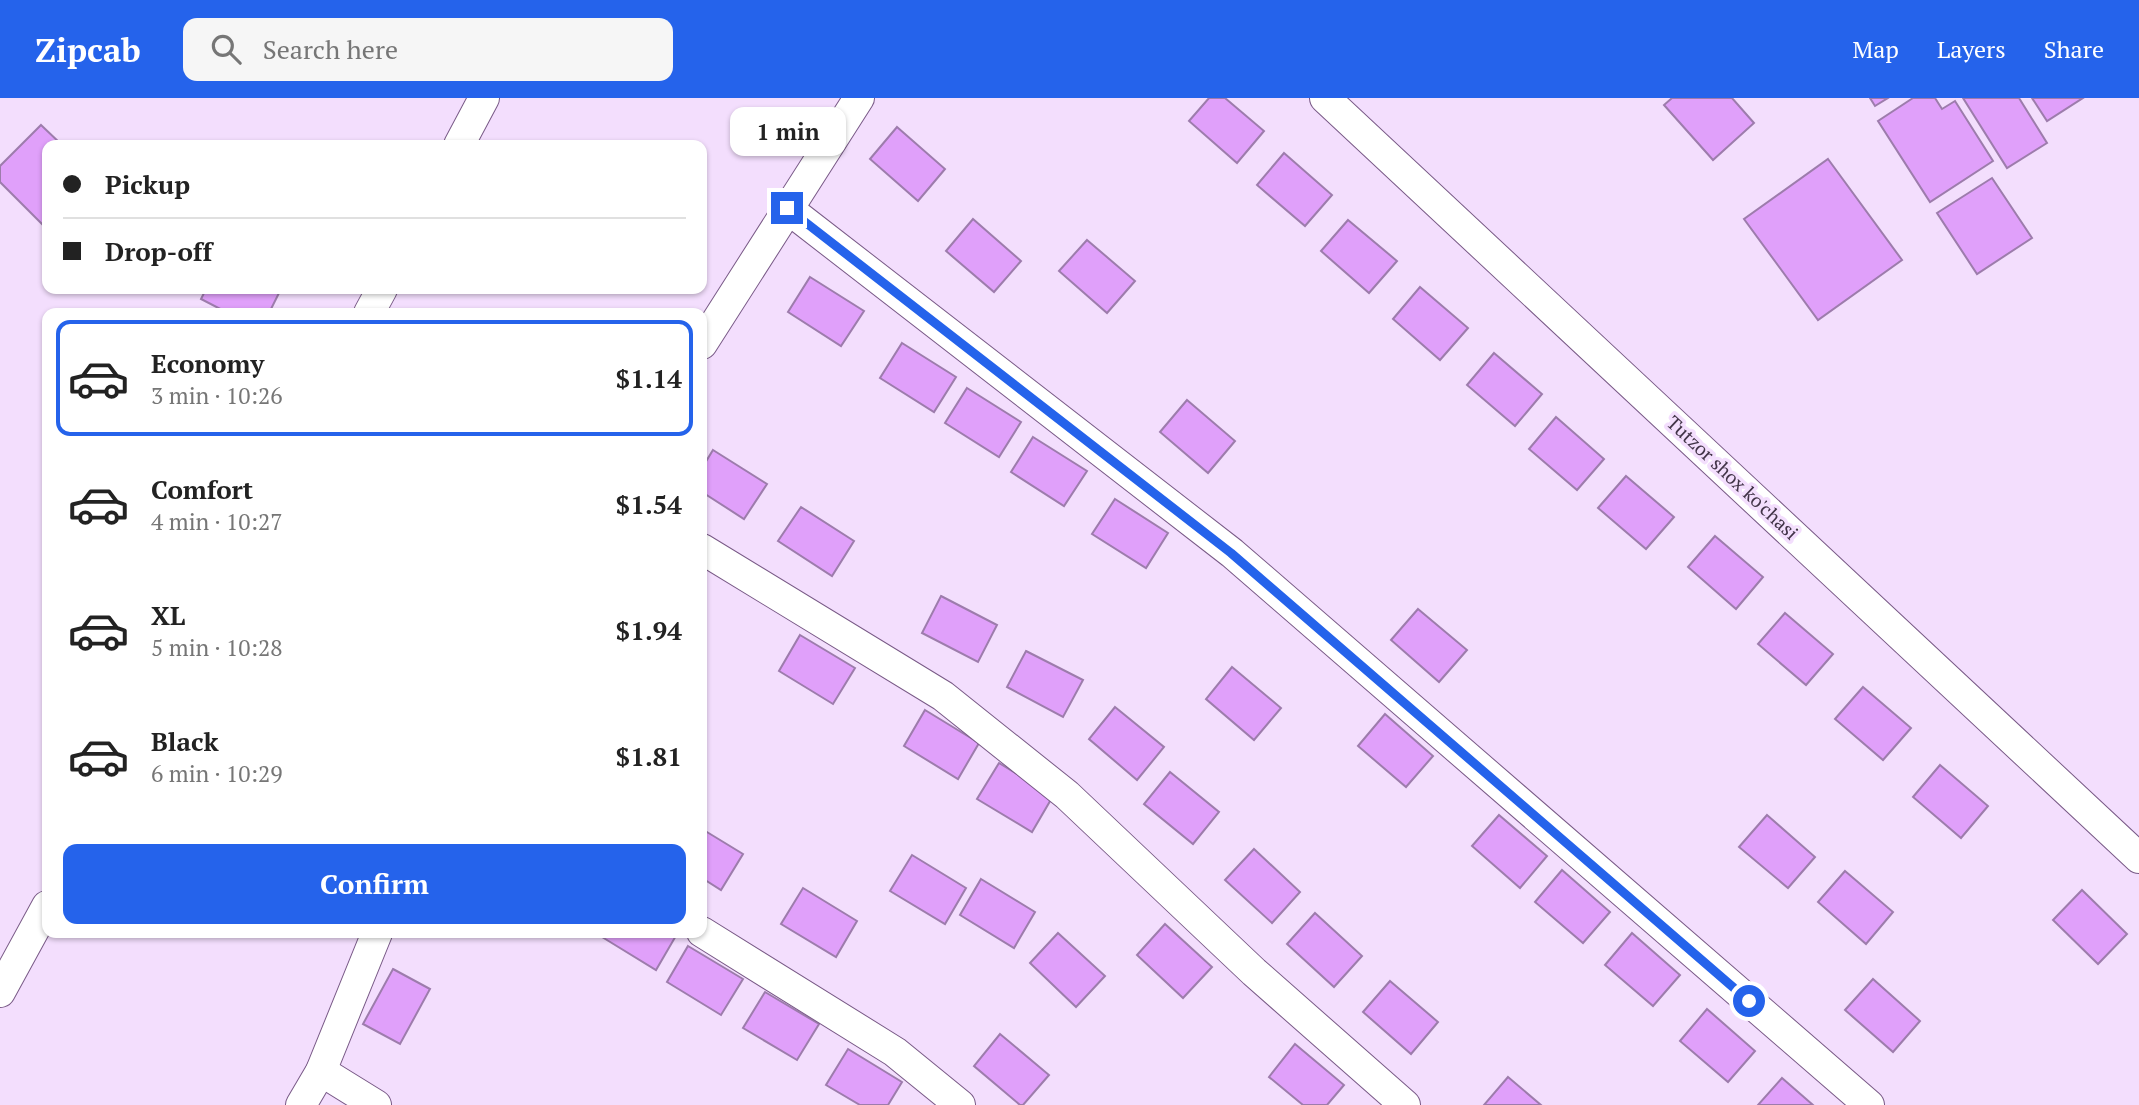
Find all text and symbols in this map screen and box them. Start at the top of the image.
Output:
search box [183,18,673,81]
text: Zipcab [35,28,141,71]
icon: search [207,30,245,68]
text: Search here [263,32,398,66]
text: Map [1852,33,1899,65]
text: Layers [1937,33,2006,65]
text: Share [2044,33,2104,65]
callout: 1 min [729,106,845,155]
text: 1 min [757,116,819,147]
text: Pickup [105,167,190,201]
route end [771,192,803,224]
text: Drop-off [105,234,212,268]
text: Economy [151,346,264,380]
icon: car [67,347,130,410]
text: $1.14 [616,361,682,395]
text: 3 min · 10:26 [151,380,283,411]
street label: Tutzor shox ko'chasi [1662,410,1804,544]
text: Comfort [151,472,253,506]
icon: car [67,473,130,536]
text: $1.54 [616,487,682,521]
text: 4 min · 10:27 [151,506,283,537]
text: XL [151,598,185,632]
icon: car [67,599,130,662]
text: $1.94 [616,613,682,647]
text: 5 min · 10:28 [151,632,283,663]
text: Black [151,724,219,758]
icon: car [67,725,130,788]
text: $1.81 [616,739,682,773]
text: 6 min · 10:29 [151,758,283,789]
button: Confirm [63,844,686,924]
route start [1733,985,1765,1017]

